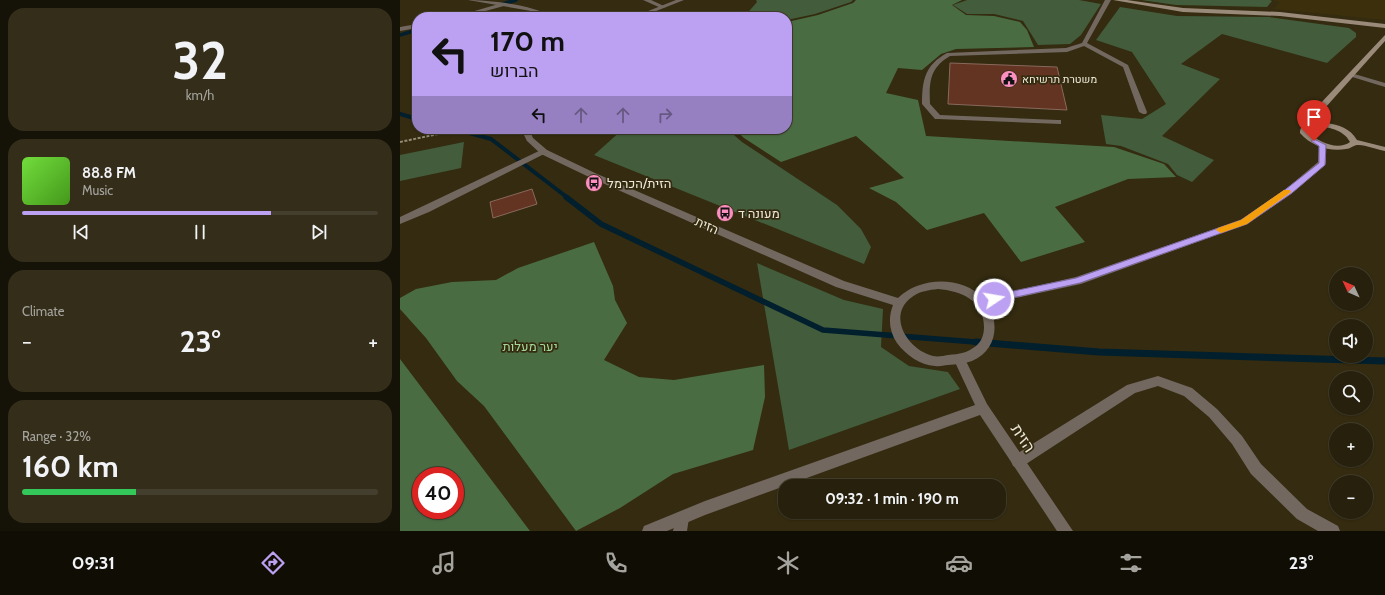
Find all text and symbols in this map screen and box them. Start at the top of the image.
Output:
text: 170 m [490,24,565,58]
icon: left [424,28,476,80]
text: 32 [172,29,228,92]
text: הברוש [490,60,539,82]
public building icon: משטרת תרשיחא [999,69,1019,89]
place label: משטרת תרשיחא [1022,72,1097,86]
text: km/h [186,87,214,103]
pin [1297,100,1331,141]
icon: left [528,104,550,126]
icon: ahead [570,104,592,126]
icon: ahead [612,104,634,126]
icon: right [654,104,676,126]
icon: arrive [1303,106,1325,128]
text: 88.8 FM [82,164,136,182]
bus stop icon: הזית/הכרמל [584,173,604,193]
place label: הזית/הכרמל [607,175,671,191]
text: Music [82,182,113,198]
bus stop icon: מעונה ד [715,203,735,223]
place label: מעונה ד [738,205,780,221]
street label: הזית [693,213,721,237]
icon: previous [70,221,92,243]
icon: pause [189,221,211,243]
icon: next [308,221,330,243]
north arrow [1329,267,1373,311]
map controls [1329,267,1373,519]
position arrow [973,278,1015,320]
text: Climate [22,303,64,319]
button: sound [1329,319,1373,363]
text: 23° [180,323,220,360]
text: − [22,328,32,355]
text: + [368,328,378,355]
park label: יער מעלות [502,338,558,354]
button: search [1329,371,1373,415]
street label: הזית [1007,420,1039,456]
button: + [1329,423,1373,467]
text: Range · 32% [22,428,91,444]
text: 160 km [22,448,118,485]
speed limit sign: 40 [412,467,464,519]
button: − [1329,475,1373,519]
text: 09:32 · 1 min · 190 m [825,490,959,508]
icon: directions [259,549,287,577]
icon: music [430,549,458,577]
icon: phone [602,549,630,577]
icon: climate [774,549,802,577]
icon: car [945,549,973,577]
icon: filters [1117,549,1145,577]
text: 09:31 [72,552,115,574]
text: 23° [1289,552,1313,574]

